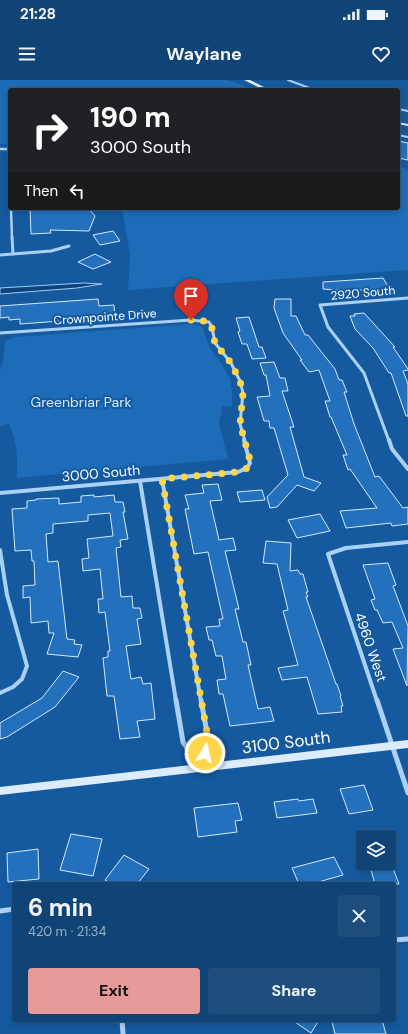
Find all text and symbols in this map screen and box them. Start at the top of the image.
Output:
text: 21:28 [20,4,56,24]
text: Waylane [166,42,242,66]
icon: menu [16,43,38,65]
icon: heart [370,43,392,65]
text: 190 m [90,99,171,136]
icon: right [24,104,76,156]
text: 3000 South [90,135,191,159]
icon: left [66,180,88,202]
text: Then [24,181,58,201]
pin [174,279,208,320]
street label: 2920 South [330,282,396,304]
icon: arrive [180,285,202,307]
street label: Crownpointe Drive [53,305,157,329]
park label: Greenbriar Park [31,393,131,411]
street label: 3000 South [61,461,141,485]
street label: 4960 West [351,610,391,684]
street label: 3100 South [241,726,331,758]
position arrow [184,732,226,774]
map controls [356,830,396,870]
button: layers [356,830,396,870]
text: 6 min [28,892,93,923]
button: close [338,895,380,937]
text: 420 m · 21:34 [28,923,106,940]
button: Exit [28,968,200,1014]
button: Share [208,968,380,1014]

